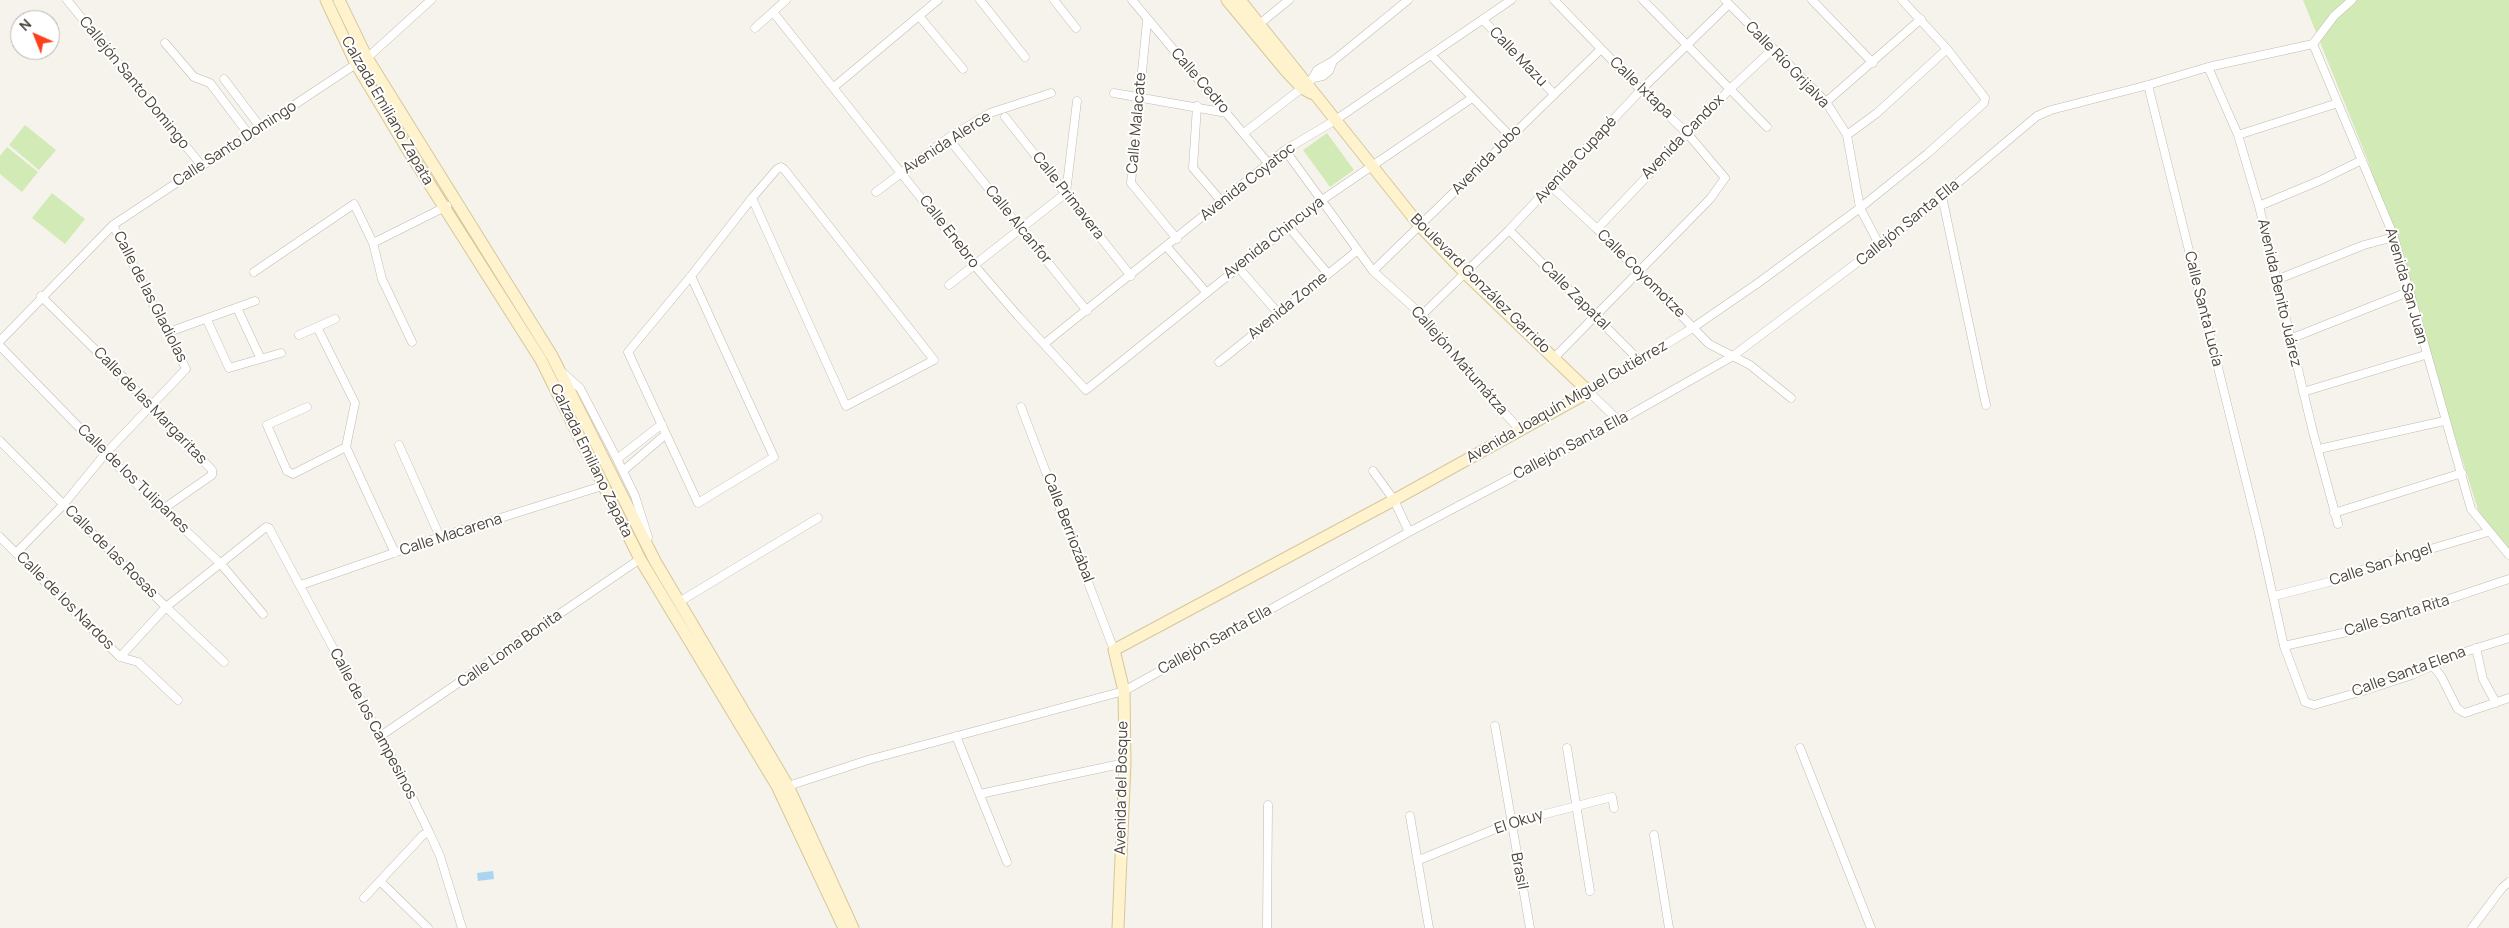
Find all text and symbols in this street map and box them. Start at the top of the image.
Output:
north arrow [10,10,60,60]
street label: Callejón Santo Domingo [75,13,193,153]
text: N [15,14,35,35]
street label: Calle Río Grijalva [1741,18,1833,112]
street label: Calle Mazu [1485,24,1551,90]
street label: Calzada Emiliano Zapata [337,34,437,188]
street label: Calle Cedro [1167,45,1233,117]
street label: Calle Ixtapa [1606,53,1676,123]
street label: Calle Malacate [1124,72,1150,174]
street label: Avenida Candox [1638,91,1728,183]
street label: Calle Santo Domingo [170,97,300,191]
street label: Avenida Alerce [900,108,994,178]
street label: Avenida Cupapé [1531,113,1621,207]
street label: Avenida Jobo [1448,121,1526,199]
street label: Avenida Coyatoc [1197,139,1299,225]
street label: Calle Primavera [1028,149,1108,243]
street label: Callejón Santa Ella [1853,176,1963,270]
street label: Calle Alcanfor [981,182,1055,268]
street label: Calle Enebro [915,192,983,272]
street label: Avenida Chincuya [1220,193,1328,283]
street label: Boulevard González Garrido [1406,210,1554,358]
street label: Avenida Benito Juárez [2253,217,2305,369]
street label: Calle Coyomotze [1593,226,1689,322]
street label: Avenida San Juan [2381,226,2431,346]
street label: Calle de las Gladiolas [109,229,191,365]
street label: Calle Santa Lucía [2180,250,2226,368]
street label: Calle Zapatal [1537,258,1613,334]
street label: Avenida Zome [1245,269,1331,343]
street label: Callejón Matumátza [1407,303,1511,419]
street label: Avenida Joaquín Miguel Gutiérrez [1463,337,1671,467]
street label: Calle de las Margaritas [89,344,211,468]
street label: Calzada Emiliano Zapata [546,381,636,541]
street label: Callejón Santa Ella [1511,408,1631,484]
street label: Calle de los Tulipanes [73,421,193,537]
street label: Calle Berriozábal [1039,471,1097,585]
street label: Calle de las Rosas [61,502,161,602]
street label: Calle Macarena [398,510,504,560]
street label: Calle San Ángel [2327,540,2435,590]
street label: Calle de los Nardos [12,548,118,654]
street label: Calle Santa Rita [2342,591,2452,641]
street label: Callejón Santa Ella [1155,601,1275,679]
street label: Calle Loma Bonita [454,606,566,692]
street label: Calle Santa Elena [2350,643,2468,701]
street label: Calle de los Campesinos [326,646,420,802]
street label: Avenida del Bosque [1112,721,1132,855]
street label: El Okuy [1492,806,1546,838]
street label: Brasil [1507,851,1531,891]

